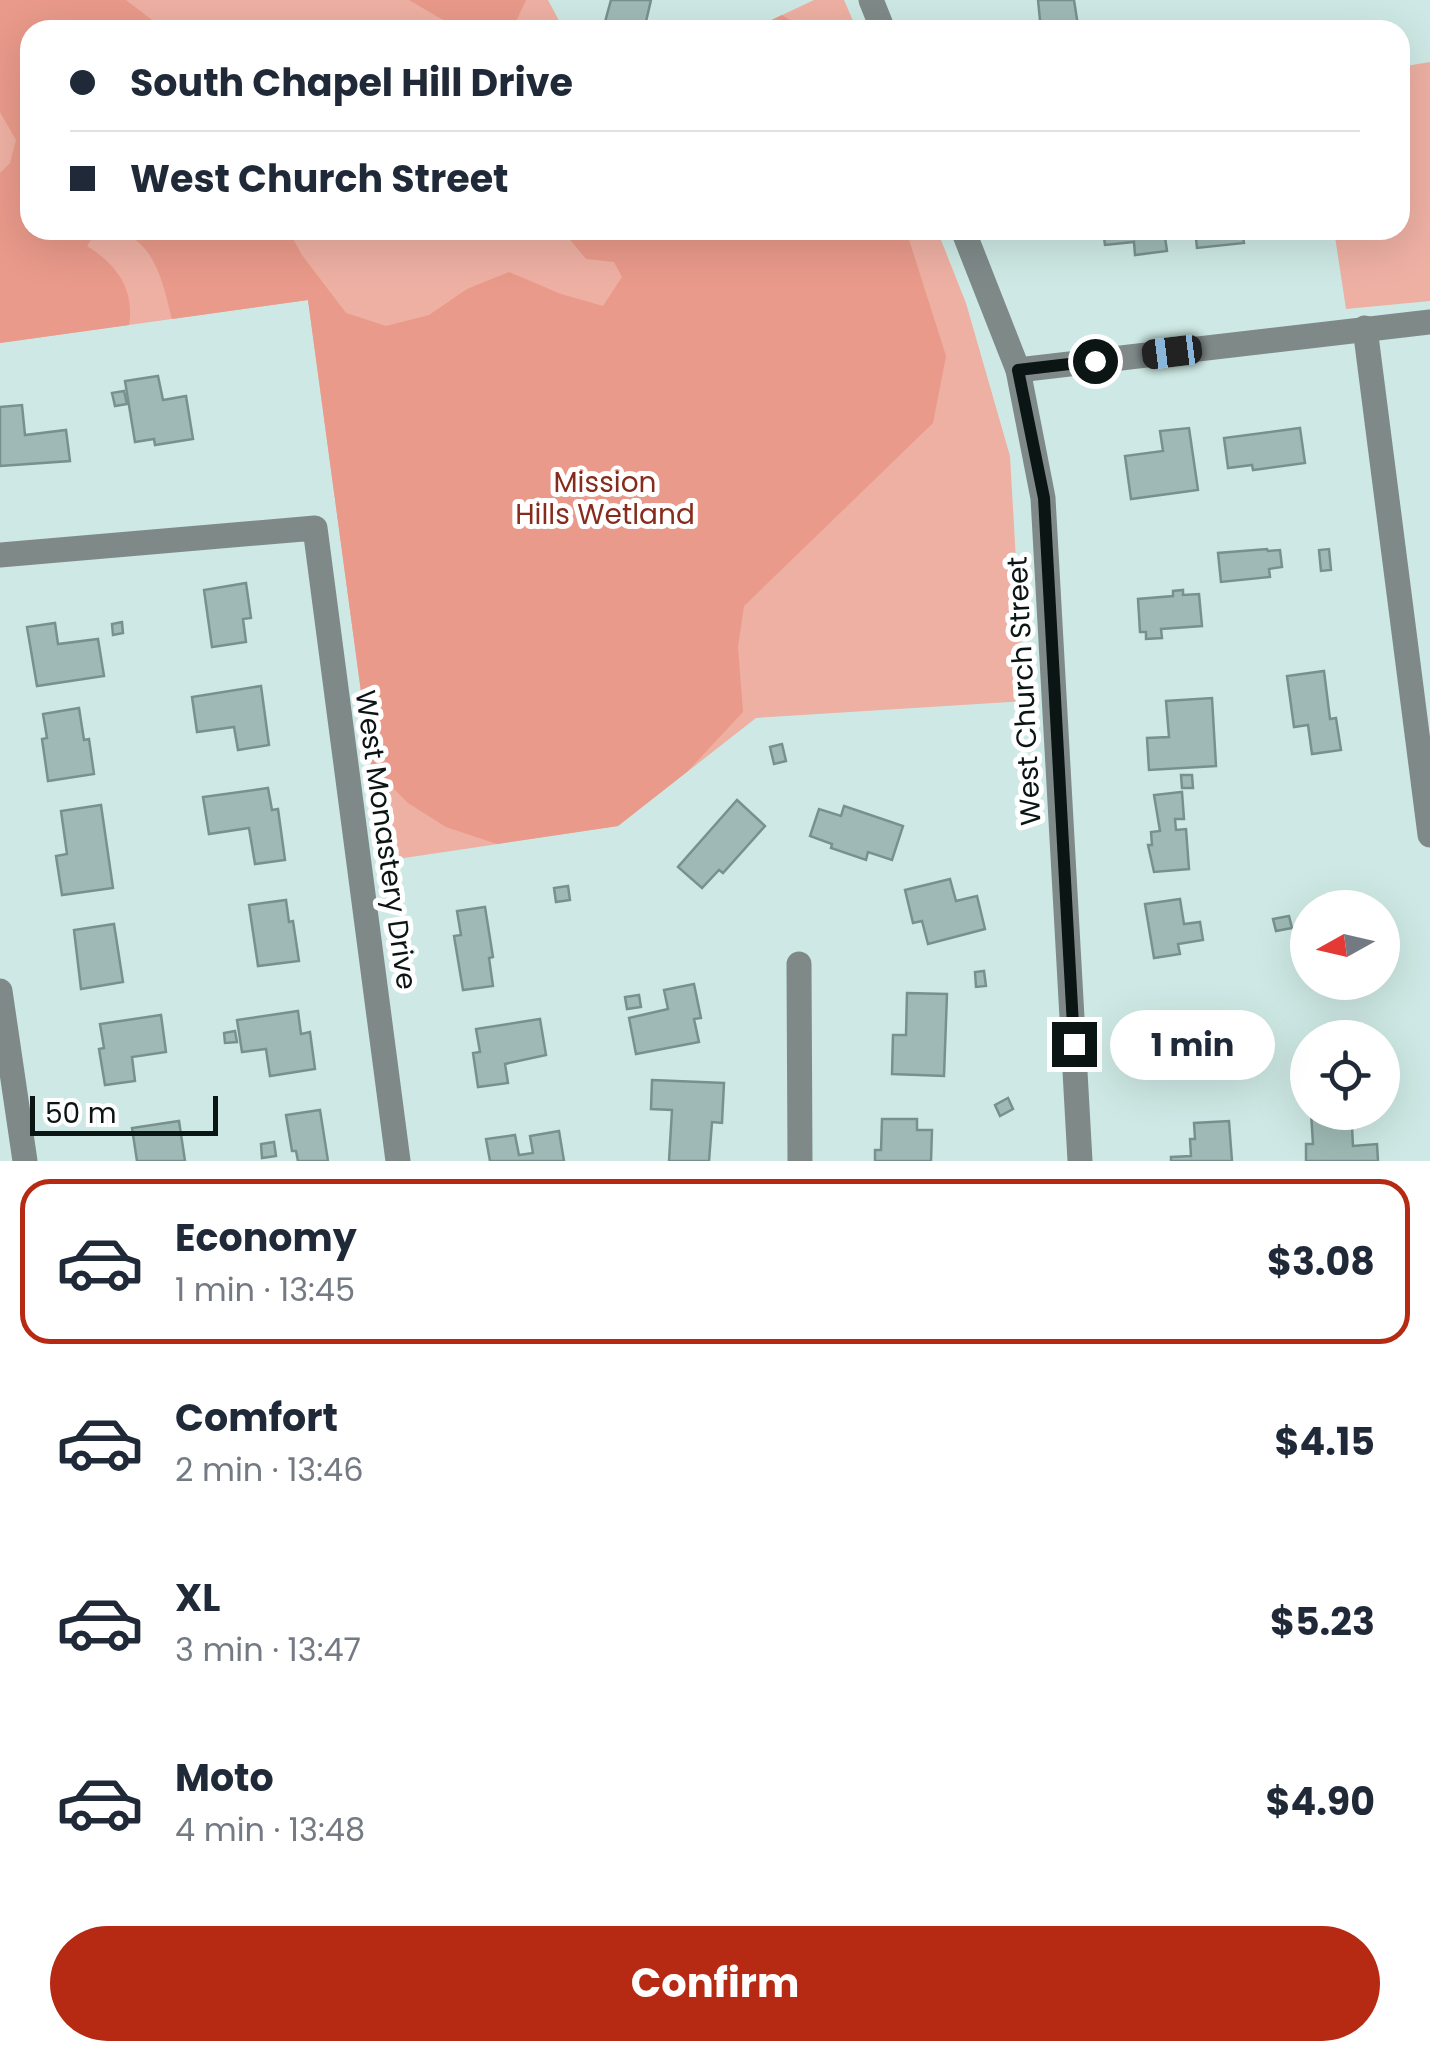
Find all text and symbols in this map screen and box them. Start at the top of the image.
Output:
text: South Chapel Hill Drive [130,56,573,109]
text: West Church Street [130,152,508,205]
car [1140,333,1204,371]
route start [1073,339,1118,384]
park label: Mission Hills Wetland [515,463,695,534]
street label: West Church Street [997,556,1051,826]
street label: West Monastery Drive [346,688,426,992]
north arrow [1290,890,1400,1000]
map controls [1290,890,1400,1130]
callout: 1 min [1109,1009,1274,1079]
button: locate [1290,1020,1400,1130]
route end [1052,1022,1097,1067]
text: 1 min [1151,1022,1234,1067]
scale bar [30,1091,218,1136]
text: 50 m [45,1094,116,1133]
text: Economy [175,1211,357,1264]
icon: car [55,1217,145,1307]
text: $3.08 [1267,1235,1375,1288]
text: 1 min · 13:45 [175,1267,355,1312]
text: Comfort [175,1391,338,1444]
icon: car [55,1397,145,1487]
text: $4.15 [1275,1415,1375,1468]
text: 2 min · 13:46 [175,1447,363,1492]
text: XL [175,1571,220,1624]
icon: car [55,1577,145,1667]
text: $5.23 [1270,1595,1375,1648]
text: 3 min · 13:47 [175,1627,361,1672]
text: Moto [175,1751,274,1804]
icon: car [55,1757,145,1847]
text: $4.90 [1265,1775,1375,1828]
text: 4 min · 13:48 [175,1807,365,1852]
button: Confirm [50,1926,1380,2041]

